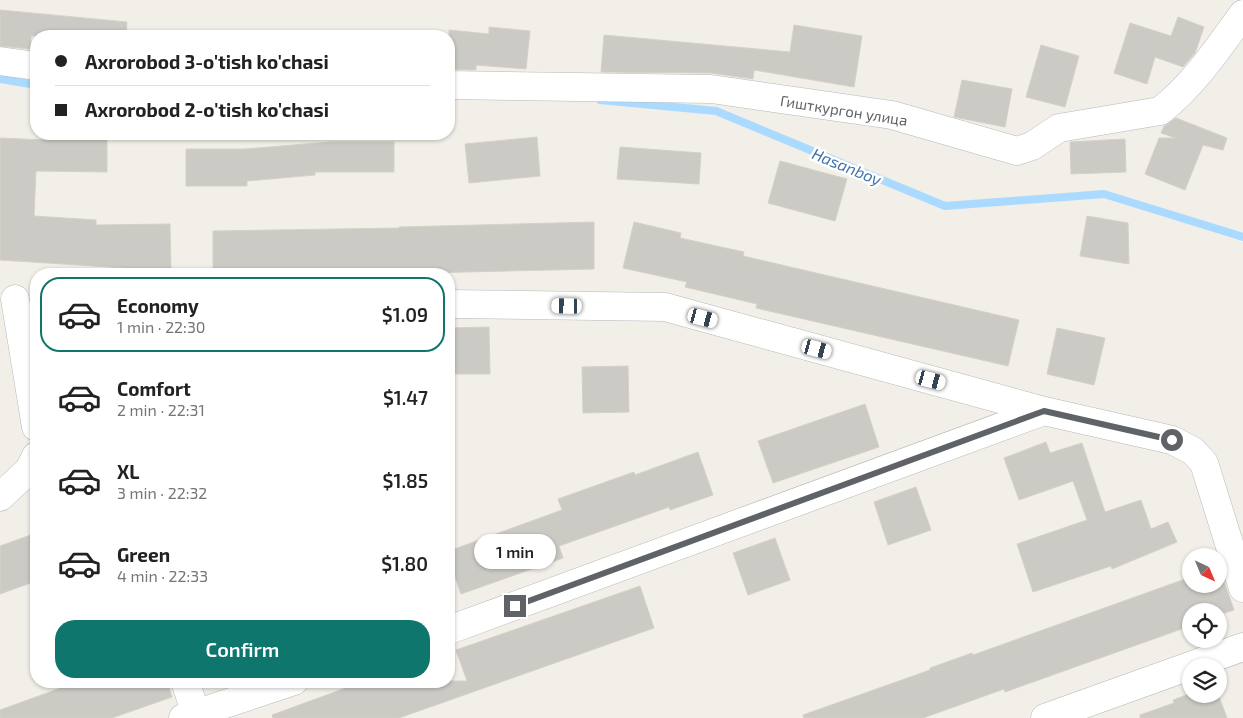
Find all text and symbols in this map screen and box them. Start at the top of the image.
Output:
text: Axrorobod 3-o'tish ko'chasi [85,50,329,73]
street label: Гишткургон улица [779,91,909,130]
text: Axrorobod 2-o'tish ko'chasi [85,98,329,121]
water label: Hasanboy [809,144,885,190]
icon: car [57,292,102,337]
text: Economy [117,294,199,317]
car [551,298,582,314]
text: $1.09 [382,303,428,326]
car [686,307,719,329]
text: 1 min · 22:30 [117,317,205,336]
car [800,338,833,360]
car [914,369,947,391]
icon: car [57,375,102,420]
text: Comfort [117,377,191,400]
text: $1.47 [383,386,428,409]
text: 2 min · 22:31 [117,400,205,419]
route start [1161,429,1183,451]
icon: car [57,458,102,503]
text: XL [117,460,139,483]
text: $1.85 [383,469,428,492]
text: 3 min · 22:32 [117,483,207,502]
callout: 1 min [474,534,556,568]
icon: car [57,541,102,586]
text: 1 min [496,542,534,561]
text: Green [117,543,170,566]
north arrow [1182,548,1228,592]
map controls [1182,548,1227,703]
text: $1.80 [381,552,428,575]
text: 4 min · 22:33 [117,566,208,585]
route end [504,595,526,617]
button: locate [1182,603,1227,648]
button: Confirm [55,620,430,678]
button: layers [1182,658,1227,703]

